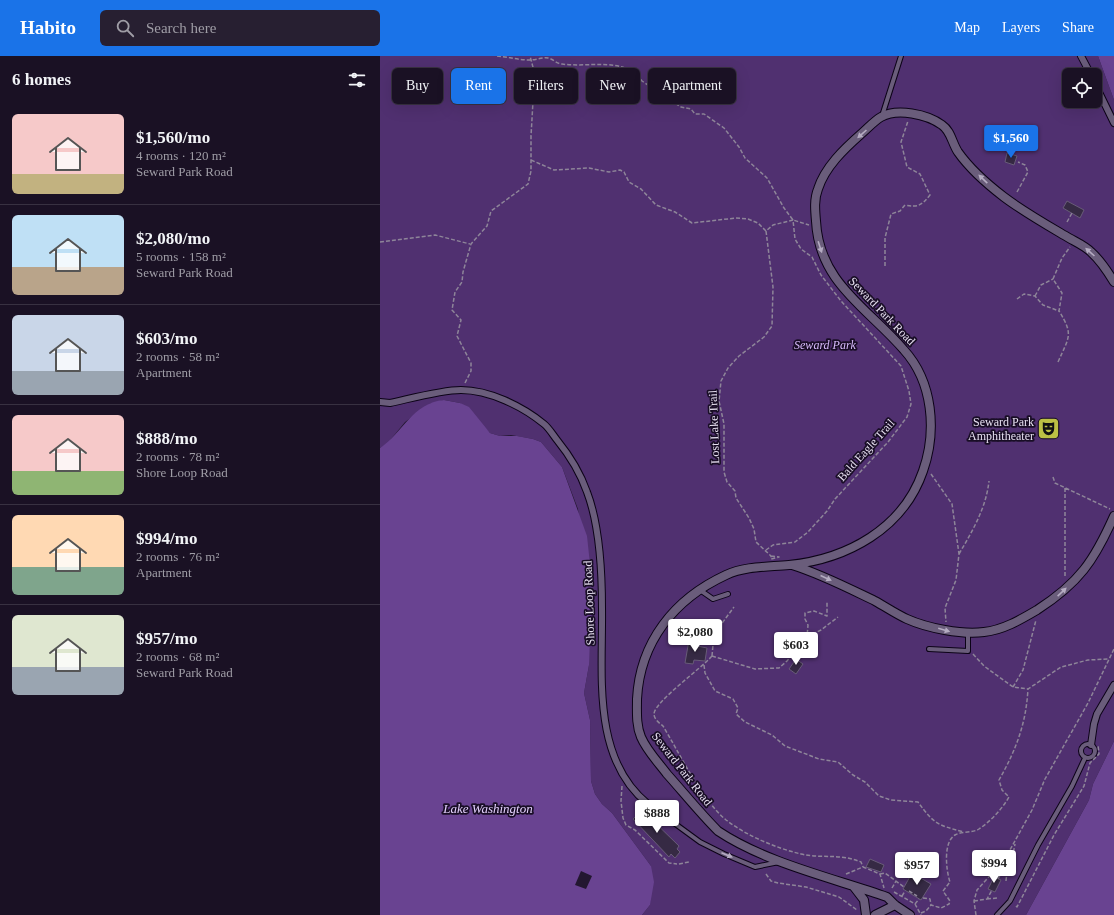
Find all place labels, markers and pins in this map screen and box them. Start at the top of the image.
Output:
pin: $1,560 [978,125,1044,159]
place label: Seward Park Amphitheater [968,415,1034,443]
theatre icon: Seward Park Amphitheater [1036,416,1062,442]
pin: $2,080 [662,619,728,653]
pin: $603 [772,632,820,666]
pin: $888 [633,800,681,834]
pin: $994 [970,850,1018,884]
pin: $957 [893,852,941,886]

